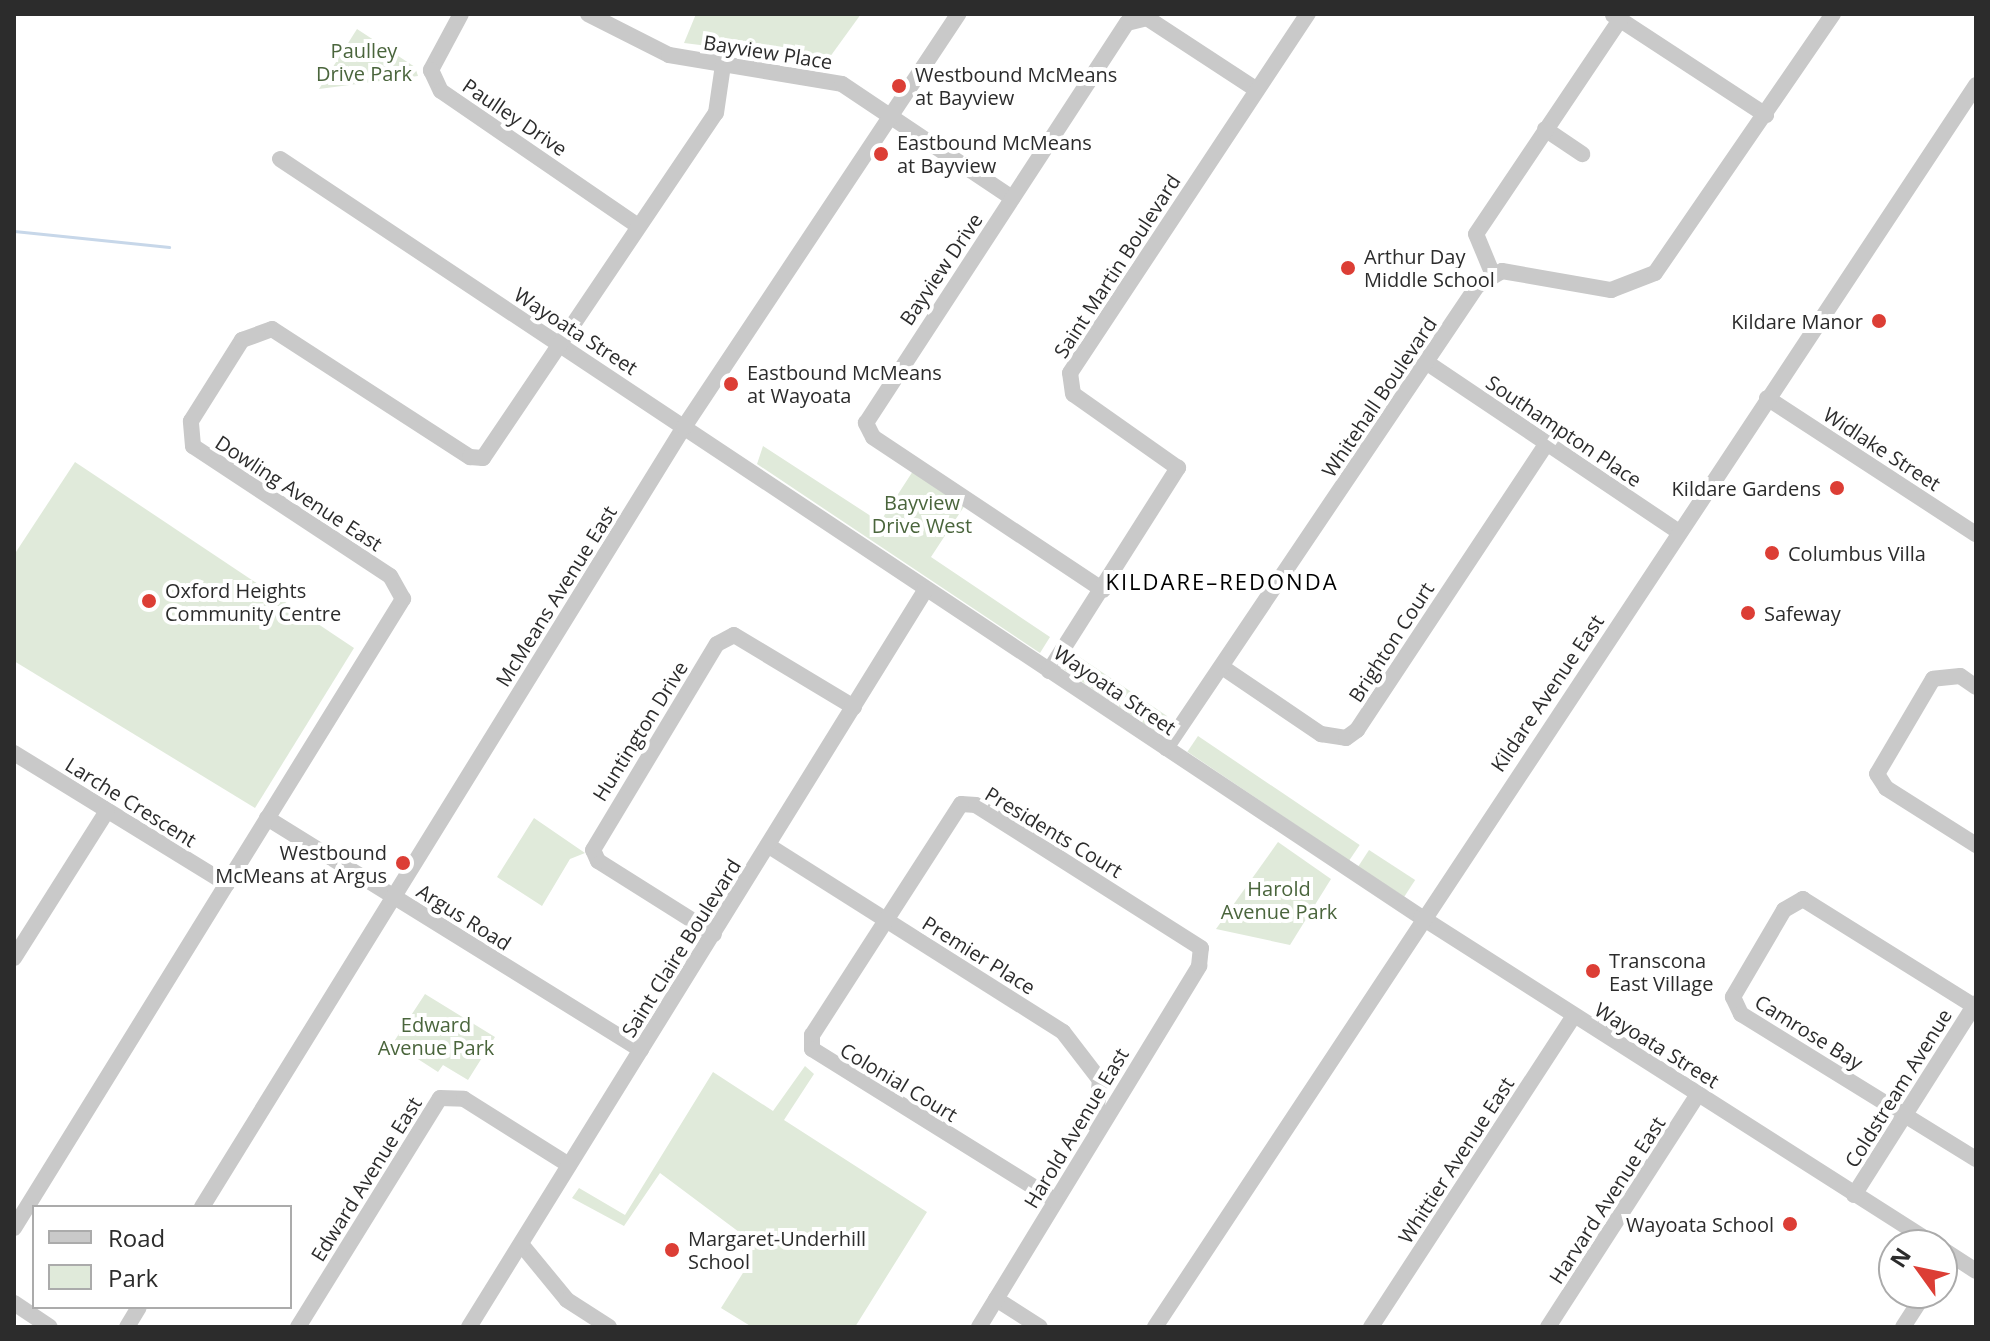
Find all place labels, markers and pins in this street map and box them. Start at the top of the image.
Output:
place label: Westbound McMeans at Bayview [915,62,1117,109]
marker: Westbound McMeans at Bayview [890,77,908,95]
place label: Eastbound McMeans at Bayview [897,130,1092,177]
marker: Eastbound McMeans at Bayview [872,145,890,163]
place label: Arthur Day Middle School [1364,244,1495,291]
marker: Arthur Day Middle School [1339,259,1357,277]
place label: Kildare Manor [1731,309,1863,333]
marker: Kildare Manor [1870,312,1888,330]
place label: Eastbound McMeans at Wayoata [747,360,942,407]
marker: Eastbound McMeans at Wayoata [722,375,740,393]
place label: Kildare Gardens [1672,476,1821,500]
marker: Kildare Gardens [1828,479,1846,497]
place label: Columbus Villa [1788,541,1926,565]
marker: Columbus Villa [1763,544,1781,562]
place label: Oxford Heights Community Centre [165,578,341,625]
marker: Oxford Heights Community Centre [140,592,158,610]
place label: Safeway [1764,601,1841,625]
marker: Safeway [1739,604,1757,622]
place label: Westbound McMeans at Argus [215,840,387,887]
marker: Westbound McMeans at Argus [394,854,412,872]
place label: Transcona East Village [1609,948,1713,995]
marker: Transcona East Village [1584,962,1602,980]
place label: Wayoata School [1626,1212,1774,1236]
marker: Wayoata School [1781,1215,1799,1233]
place label: Margaret-Underhill School [688,1226,866,1273]
marker: Margaret-Underhill School [663,1241,681,1259]

